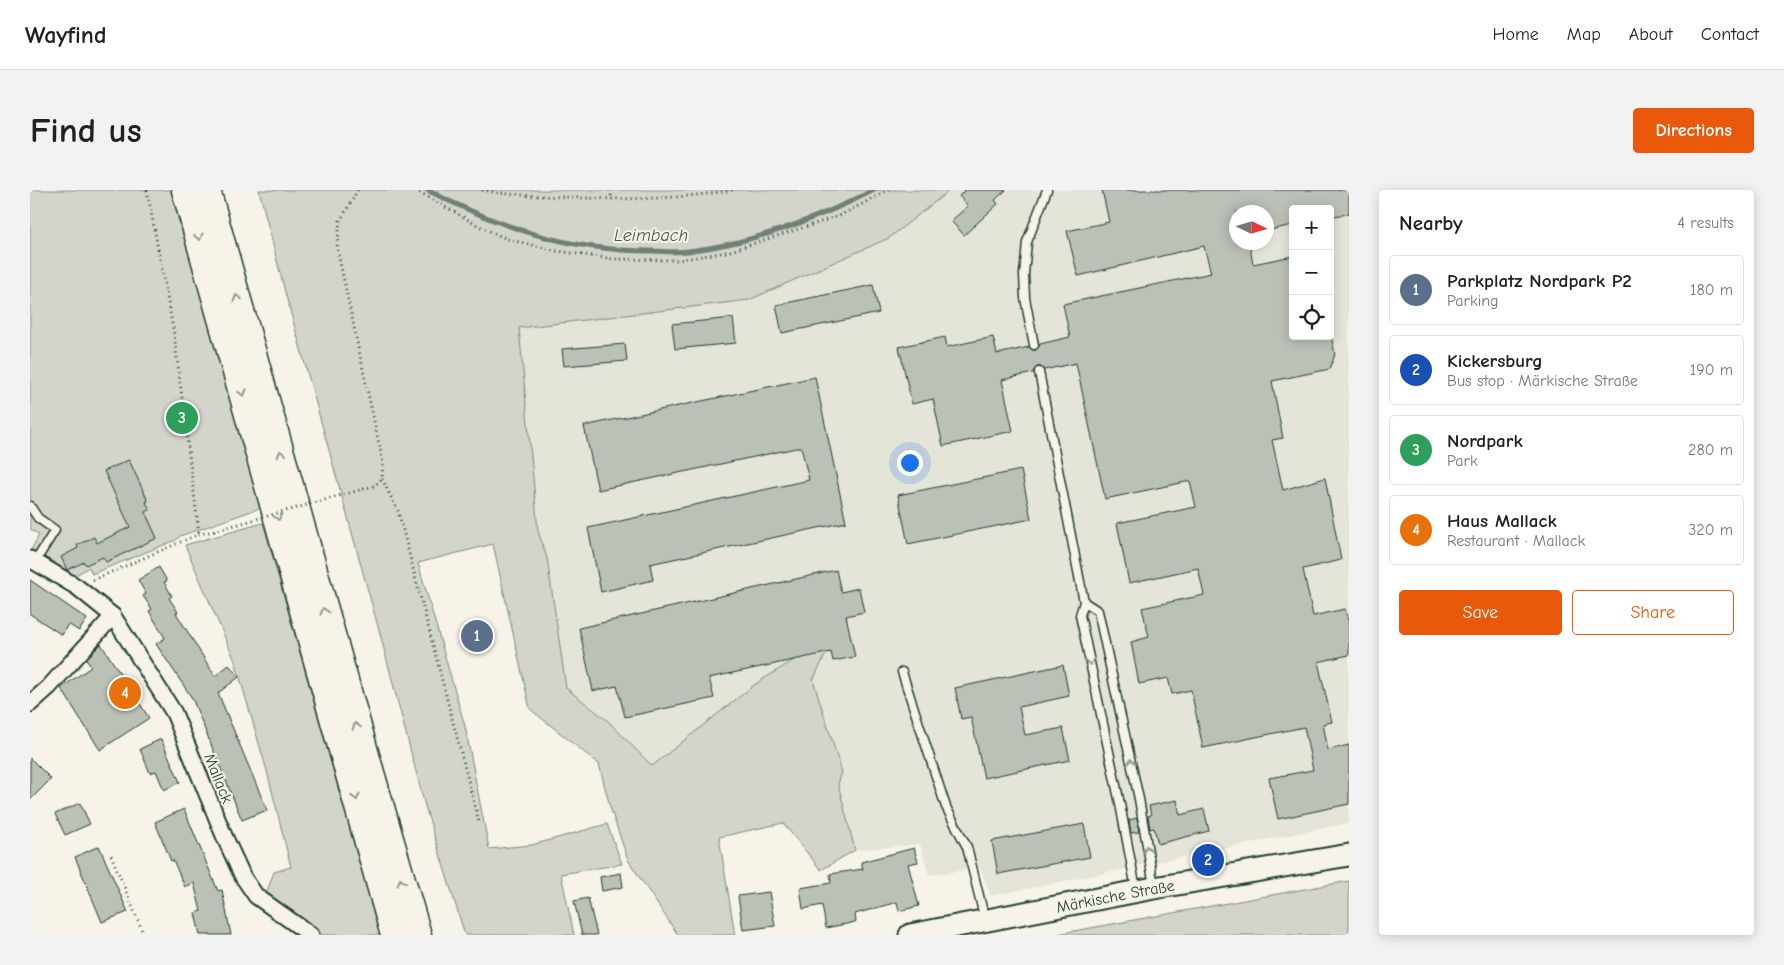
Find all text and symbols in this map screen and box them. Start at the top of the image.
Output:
text: Wayfind [25,21,106,49]
text: Home [1492,24,1539,45]
text: Map [1567,24,1601,45]
text: About [1629,24,1673,45]
text: Contact [1701,24,1759,45]
button: Directions [1633,108,1754,153]
text: Find us [30,110,142,151]
north arrow [1229,205,1274,250]
map controls [1289,205,1334,340]
button: + [1289,205,1334,250]
text: Nearby [1399,211,1463,235]
text: 4 results [1677,214,1734,232]
water label: Leimbach [614,225,688,246]
one-way arrow [193,232,203,240]
button: − [1289,250,1334,295]
text: Parkplatz Nordpark P2 [1447,270,1632,292]
text: 1 [1413,281,1419,299]
text: 180 m [1690,281,1733,299]
text: Parking [1447,292,1499,310]
one-way arrow [233,294,243,302]
button: locate [1289,295,1334,340]
text: Kickersburg [1447,350,1543,372]
text: 2 [1412,361,1420,379]
text: 190 m [1690,361,1733,379]
text: Bus stop · Märkische Straße [1447,372,1638,390]
one-way arrow [238,389,248,397]
pin: 3 [166,399,198,437]
text: Nordpark [1447,430,1523,452]
text: 3 [1412,441,1420,459]
text: 280 m [1688,441,1733,459]
one-way arrow [276,450,287,459]
your location [897,450,923,476]
text: Park [1447,452,1478,470]
text: Haus Mallack [1447,510,1557,532]
one-way arrow [272,512,282,520]
text: 4 [1412,521,1420,539]
text: 320 m [1688,521,1733,539]
text: Restaurant · Mallack [1447,532,1585,550]
button: Save [1399,590,1562,635]
button: Share [1572,590,1734,635]
one-way arrow [320,607,330,616]
pin: 1 [461,617,493,655]
one-way arrow [1084,658,1095,667]
pin: 4 [109,674,141,712]
one-way arrow [352,722,362,730]
street label: Mallack [200,751,236,806]
one-way arrow [1126,757,1136,766]
one-way arrow [351,792,361,800]
pin: 2 [1192,841,1224,879]
one-way arrow [1143,844,1153,853]
street label: Märkische Straße [1055,877,1176,917]
one-way arrow [397,878,407,886]

